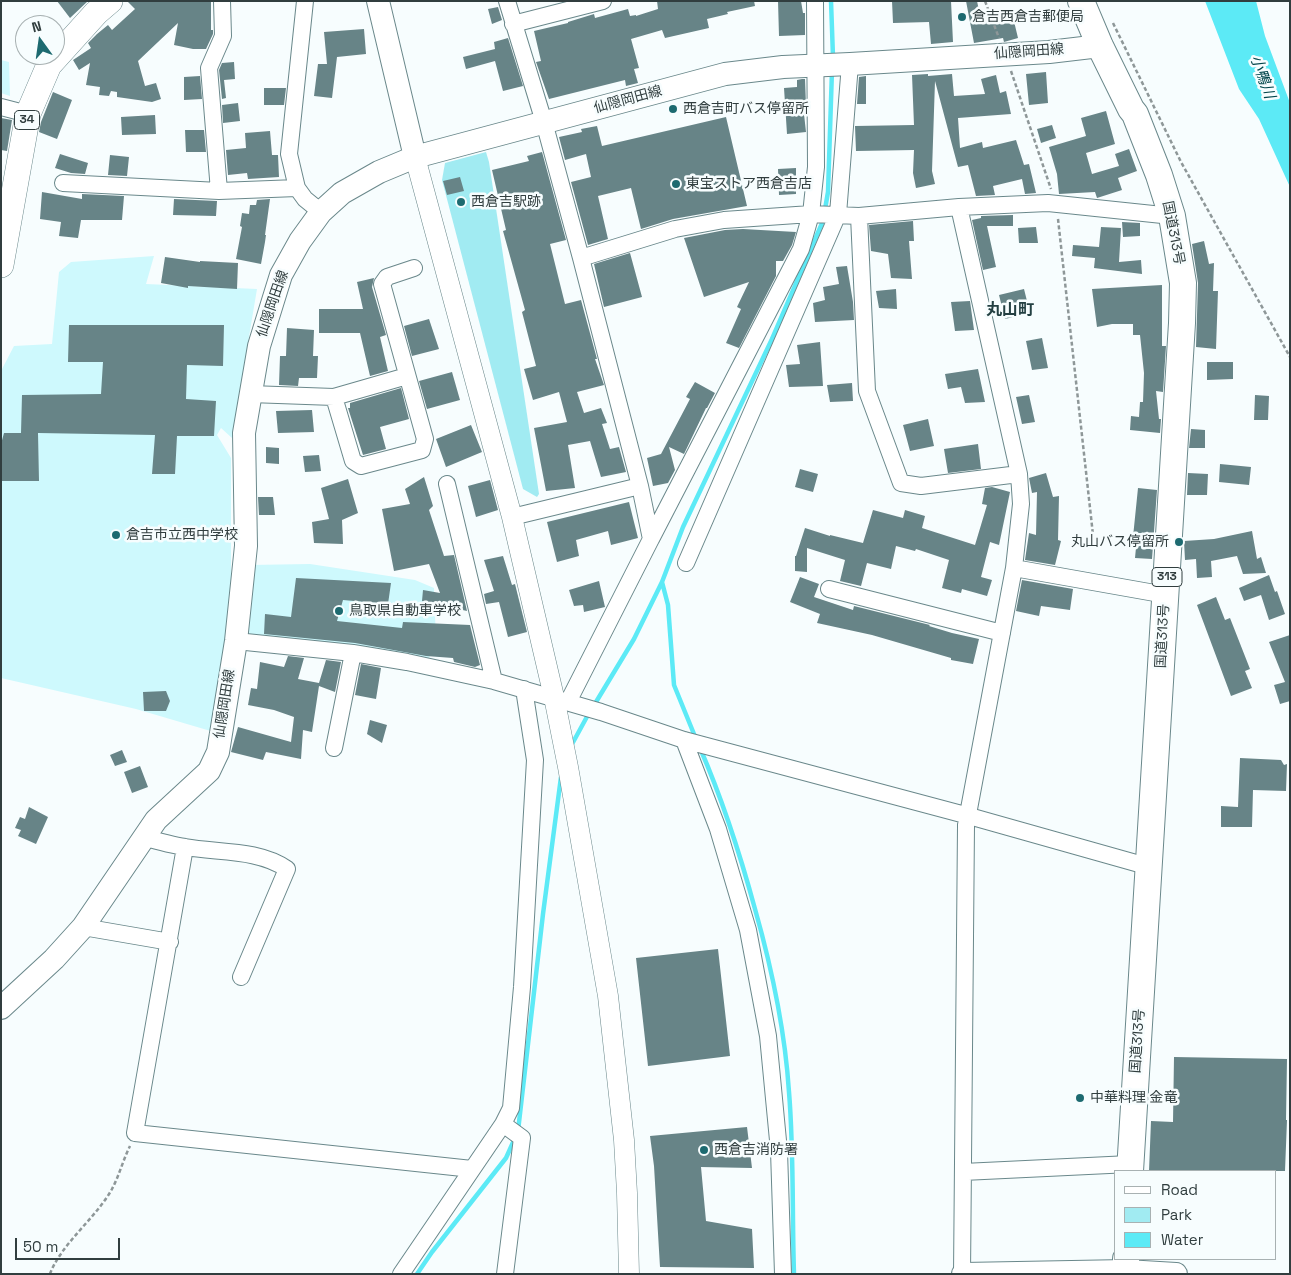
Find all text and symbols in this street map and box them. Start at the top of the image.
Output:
place label: 倉吉西倉吉郵便局 [972,9,1084,25]
marker: 倉吉西倉吉郵便局 [956,11,968,23]
north arrow [15,15,65,65]
text: N [30,17,43,36]
street label: 仙隠岡田線 [993,41,1065,63]
water label: 小鴨川 [1246,53,1278,101]
street label: 仙隠岡田線 [592,83,664,117]
place label: 西倉吉町バス停留所 [683,101,809,117]
marker: 西倉吉町バス停留所 [667,103,679,115]
road number: 34 [15,110,40,130]
place label: 東宝ストア西倉吉店 [686,176,812,192]
marker: 東宝ストア西倉吉店 [670,178,682,190]
place label: 西倉吉駅跡 [471,194,541,210]
marker: 西倉吉駅跡 [455,196,467,208]
street label: 国道313号 [1159,200,1187,266]
street label: 仙隠岡田線 [254,268,292,340]
district label: 丸山町 [986,301,1034,321]
place label: 倉吉市立西中学校 [126,527,238,543]
marker: 倉吉市立西中学校 [110,529,122,541]
place label: 丸山バス停留所 [1071,534,1169,550]
marker: 丸山バス停留所 [1173,536,1185,548]
road number: 313 [1152,568,1182,586]
place label: 鳥取県自動車学校 [349,603,461,619]
street label: 国道313号 [1153,603,1173,669]
marker: 鳥取県自動車学校 [333,605,345,617]
street label: 仙隠岡田線 [211,668,239,740]
street label: 国道313号 [1127,1008,1149,1074]
place label: 中華料理 金竜 [1090,1090,1178,1106]
marker: 中華料理 金竜 [1074,1092,1086,1104]
place label: 西倉吉消防署 [714,1142,798,1158]
marker: 西倉吉消防署 [698,1144,710,1156]
legend [1114,1170,1276,1260]
text: Road [1161,1180,1198,1199]
text: Park [1161,1205,1192,1224]
scale bar [18,1228,122,1260]
text: Water [1161,1230,1203,1249]
text: 50 m [23,1237,58,1256]

